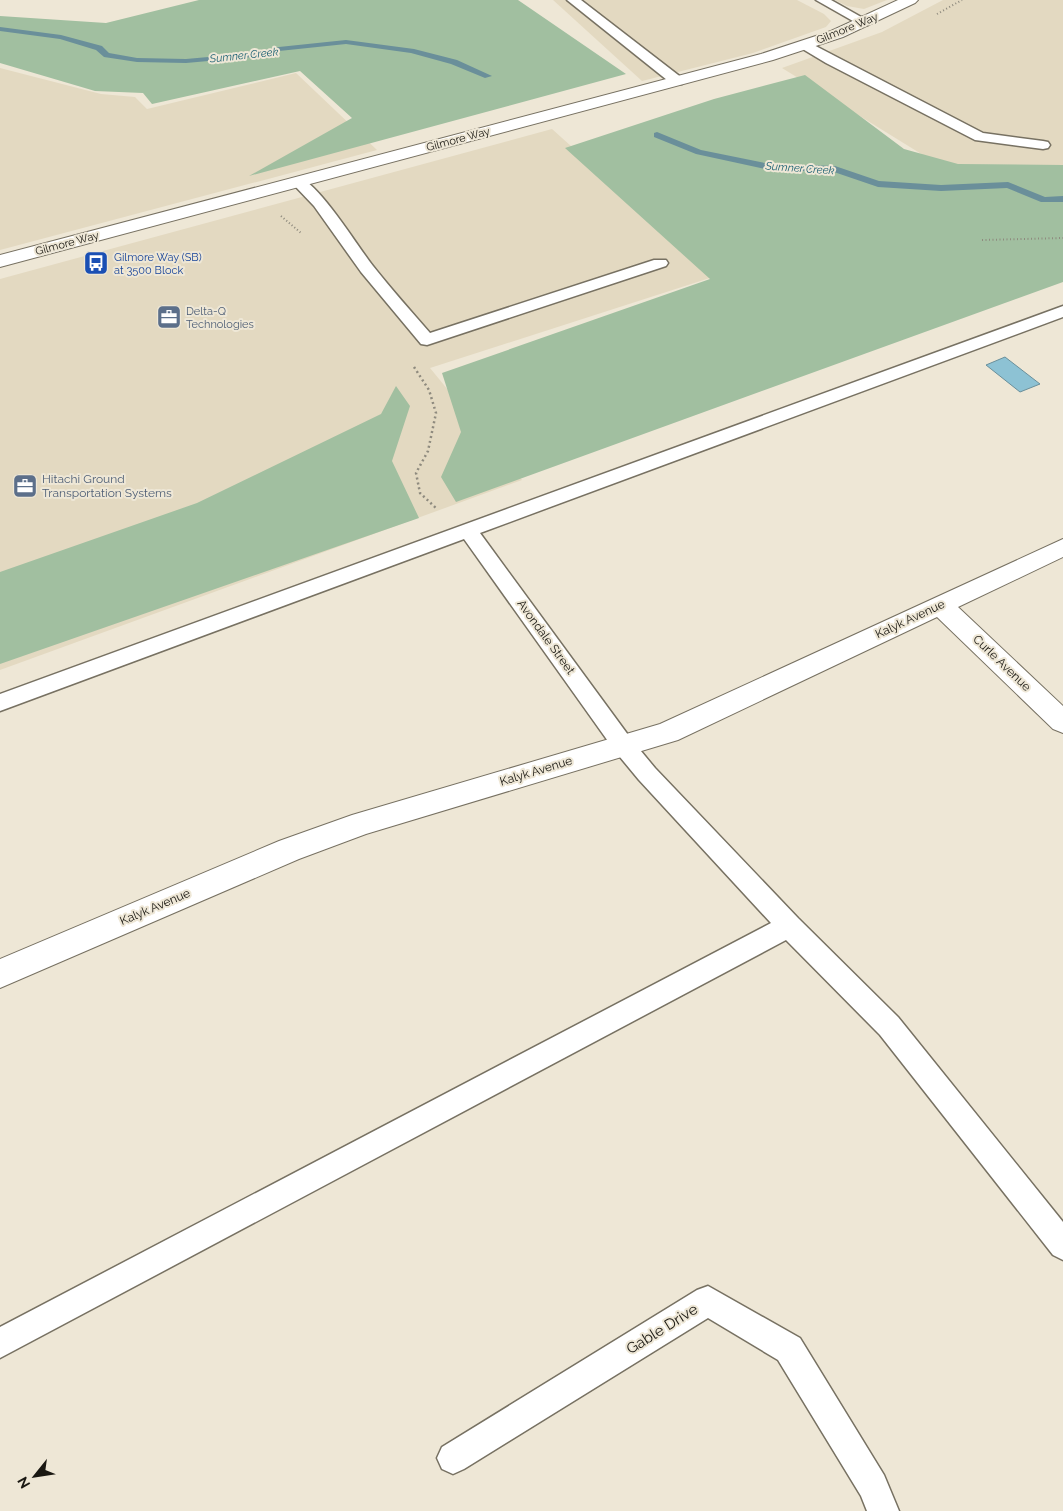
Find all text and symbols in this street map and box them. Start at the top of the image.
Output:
street label: Gilmore Way [815,10,880,47]
water label: Sumner Creek [208,45,279,66]
street label: Gilmore Way [425,125,491,154]
water label: Sumner Creek [764,160,835,177]
street label: Gilmore Way [34,229,100,258]
bus stop icon: Gilmore Way (SB) at 3500 Block [83,250,109,276]
place label: Gilmore Way (SB) at 3500 Block [114,251,202,277]
office icon: Delta-Q Technologies [156,304,182,330]
place label: Delta-Q Technologies [186,305,254,331]
place label: Hitachi Ground Transportation Systems [42,472,172,500]
office icon: Hitachi Ground Transportation Systems [12,473,38,499]
street label: Avondale Street [514,597,578,677]
street label: Kalyk Avenue [873,597,947,641]
street label: Curle Avenue [970,632,1034,694]
street label: Kalyk Avenue [498,753,574,789]
street label: Kalyk Avenue [118,886,192,928]
street label: Gable Drive [623,1300,701,1358]
north arrow [10,1451,60,1501]
text: N [14,1474,33,1491]

